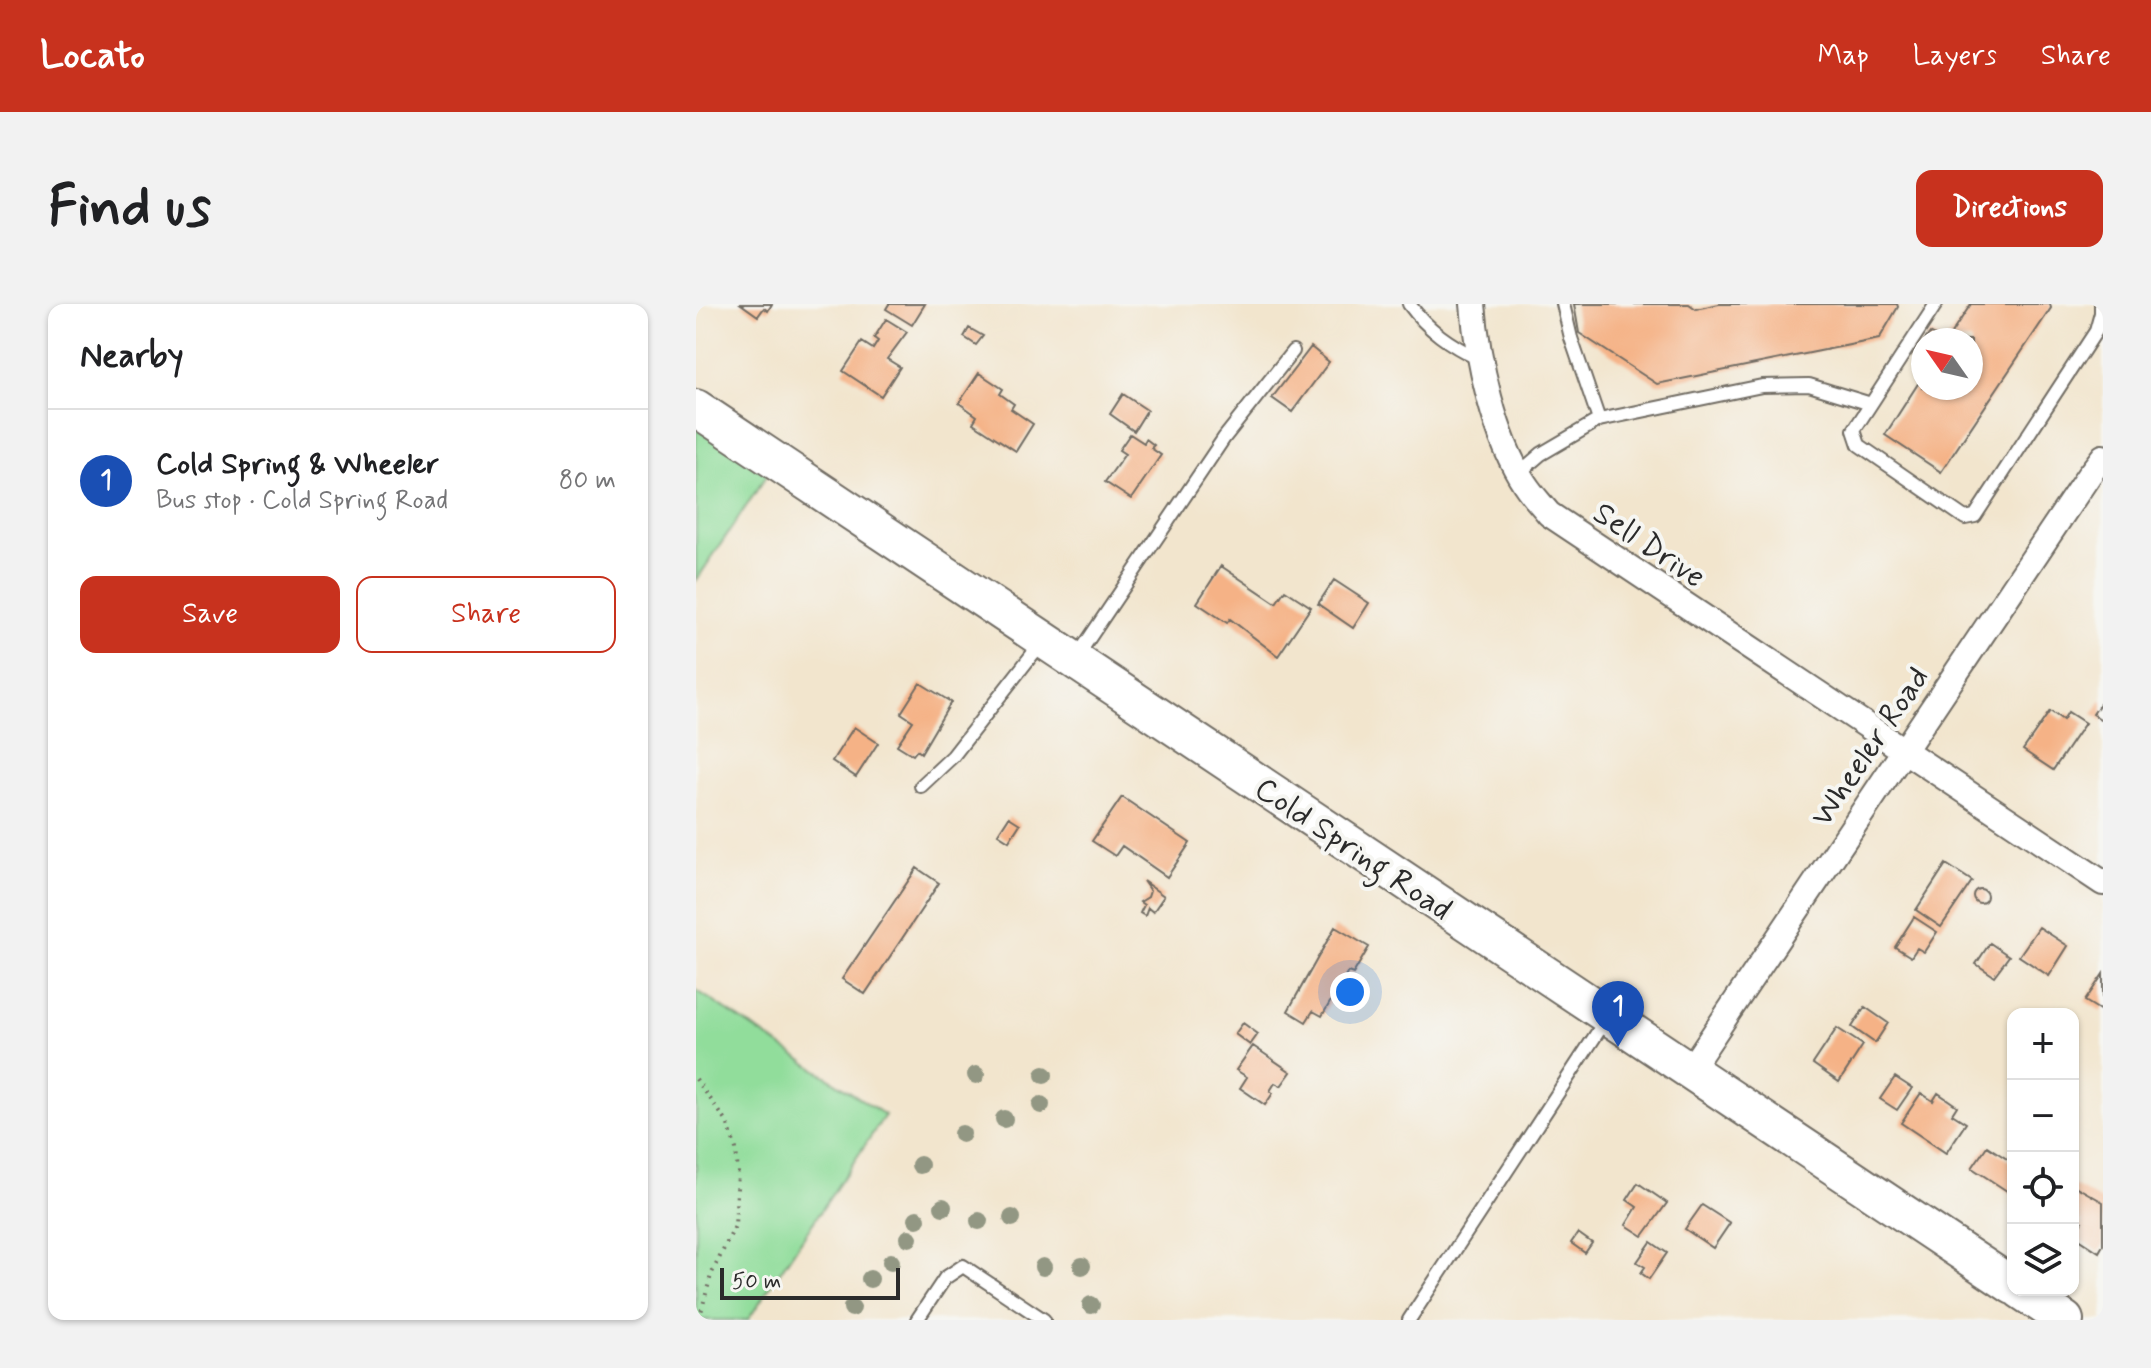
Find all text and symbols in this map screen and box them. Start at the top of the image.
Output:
text: Locato [40,32,145,81]
text: Map [1818,38,1869,75]
text: Layers [1913,38,1997,75]
text: Share [2041,38,2111,75]
button: Directions [1916,170,2103,247]
text: Find us [48,172,211,245]
north arrow [1911,328,1983,400]
text: Nearby [80,334,184,379]
text: Cold Spring & Wheeler [156,445,439,484]
text: 1 [100,464,112,498]
text: 80 m [559,464,616,498]
text: Bus stop · Cold Spring Road [156,484,448,518]
street label: Sell Drive [1585,493,1713,598]
button: Save [80,576,340,653]
button: Share [356,576,616,653]
street label: Wheeler Road [1802,659,1940,835]
street label: Cold Spring Road [1244,768,1460,934]
your location [1330,972,1370,1012]
pin: 1 [1592,981,1644,1047]
map controls [2007,1008,2079,1296]
button: + [2007,1008,2079,1080]
button: − [2007,1080,2079,1152]
button: locate [2007,1152,2079,1224]
button: layers [2007,1224,2079,1296]
scale bar [720,1264,900,1300]
text: 50 m [732,1268,781,1296]

